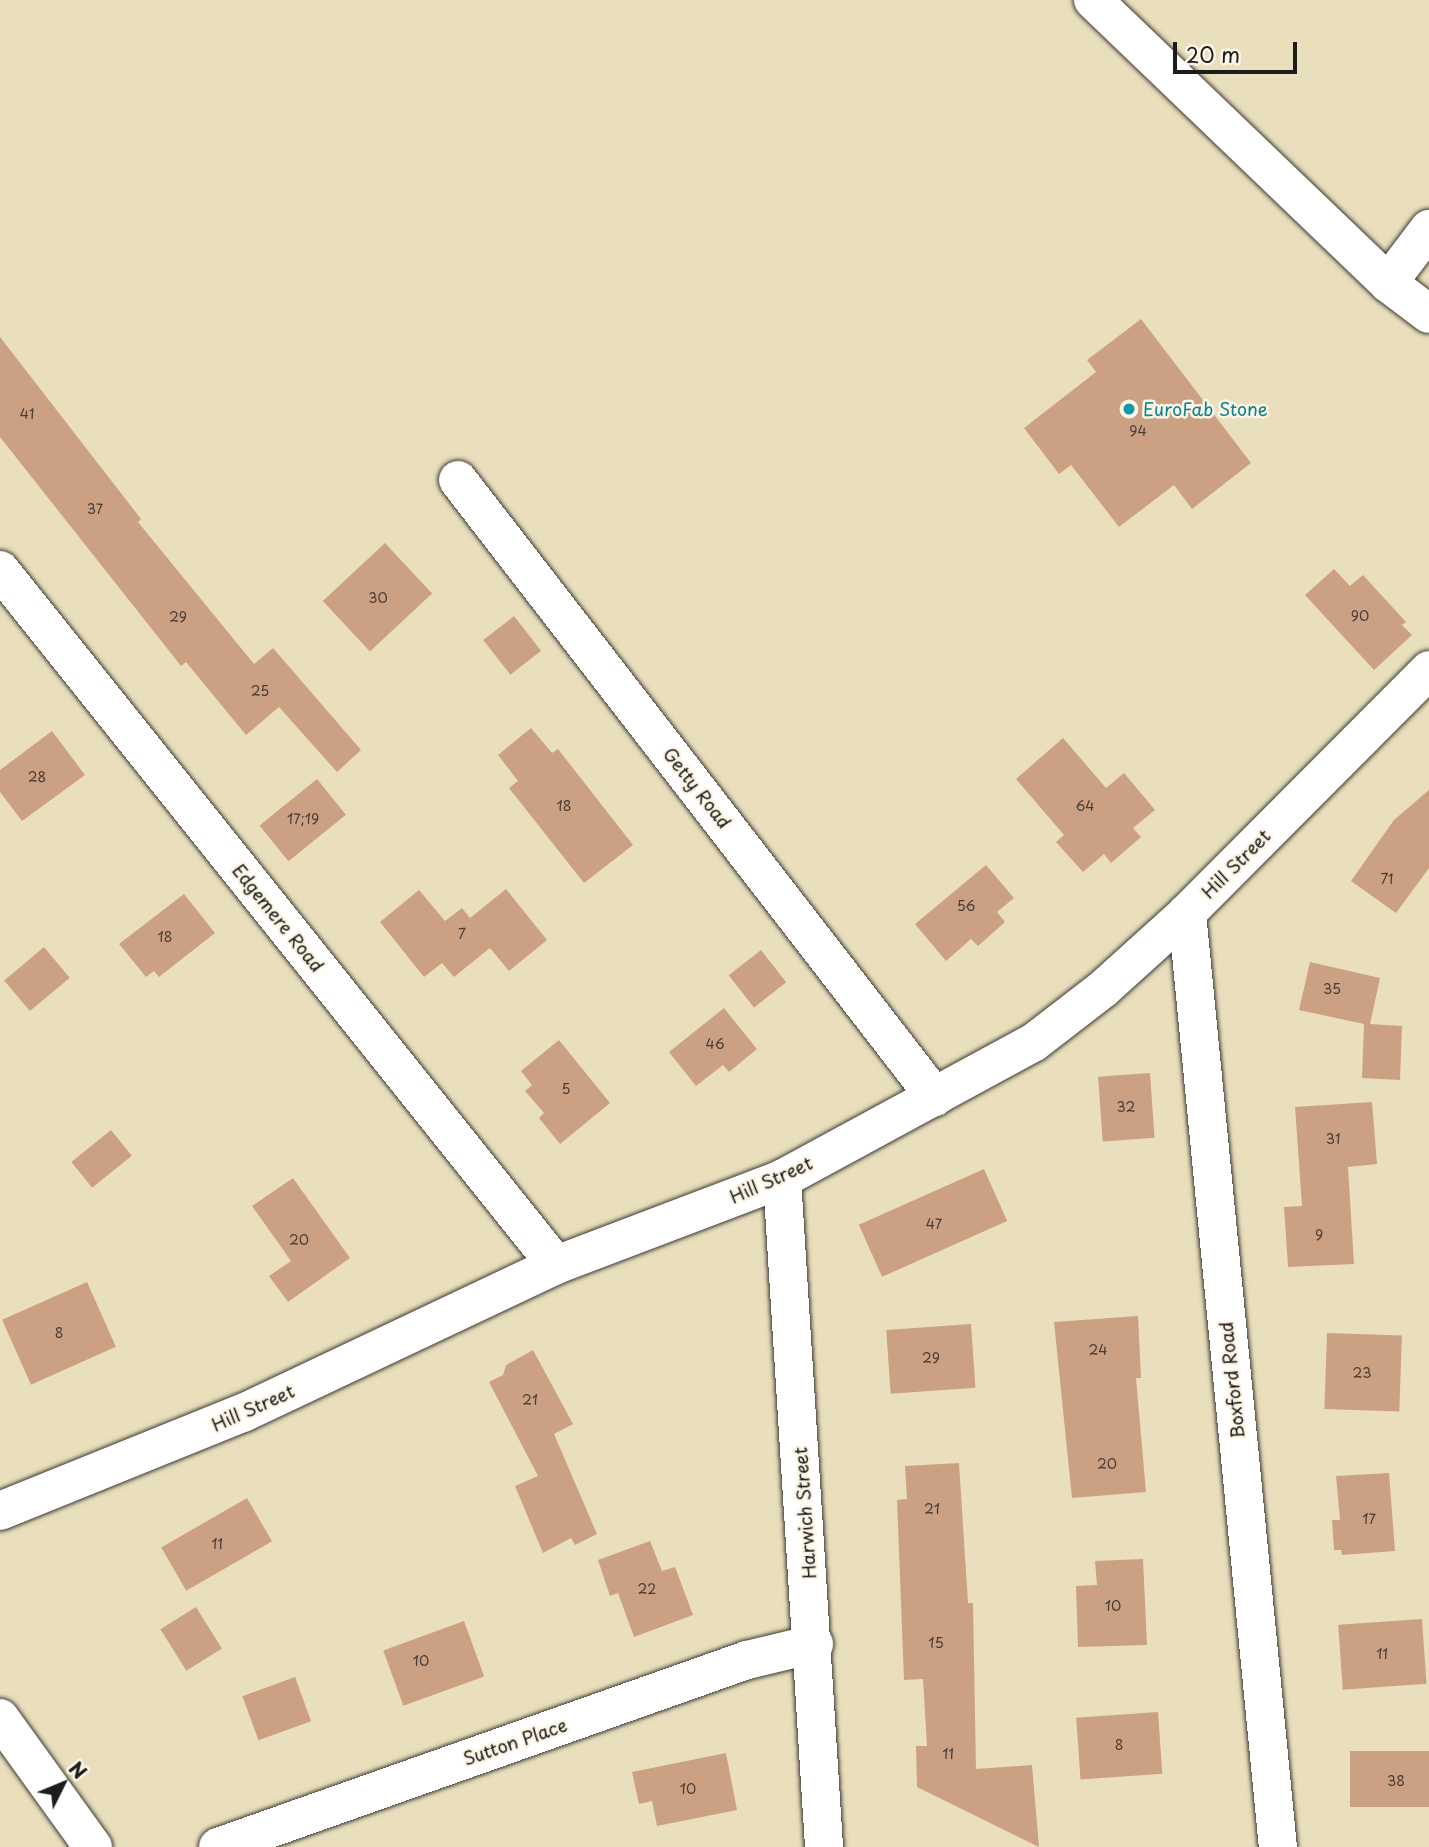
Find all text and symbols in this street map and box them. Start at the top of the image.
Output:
scale bar [1177,28,1301,72]
text: 20 m [1186,38,1240,70]
place label: EuroFab Stone [1143,398,1268,420]
marker: EuroFab Stone [1121,401,1137,417]
house number: 41 [20,406,34,422]
house number: 94 [1129,423,1147,439]
house number: 37 [87,501,103,517]
house number: 30 [368,590,388,606]
house number: 90 [1351,608,1369,624]
house number: 29 [169,609,187,625]
house number: 25 [251,683,269,699]
street label: Getty Road [658,743,736,833]
house number: 28 [28,769,46,785]
house number: 18 [556,798,572,814]
house number: 64 [1075,798,1095,814]
house number: 17;19 [287,811,319,827]
street label: Hill Street [1197,825,1275,903]
street label: Edgemere Road [228,859,328,977]
house number: 71 [1380,871,1394,887]
house number: 56 [957,898,975,914]
house number: 7 [458,926,466,942]
house number: 18 [157,929,173,945]
house number: 35 [1323,981,1341,997]
house number: 46 [705,1036,725,1052]
house number: 5 [561,1081,571,1097]
house number: 32 [1117,1099,1135,1115]
house number: 31 [1326,1131,1340,1147]
street label: Hill Street [726,1152,816,1208]
house number: 47 [926,1216,942,1232]
house number: 9 [1315,1227,1323,1243]
house number: 20 [289,1232,309,1248]
street label: Boxford Road [1215,1321,1249,1439]
house number: 8 [55,1325,63,1341]
house number: 24 [1089,1342,1107,1358]
house number: 29 [922,1350,940,1366]
house number: 23 [1353,1365,1371,1381]
street label: Hill Street [208,1380,298,1436]
house number: 21 [522,1392,538,1408]
street label: Harwich Street [790,1446,820,1580]
house number: 20 [1097,1456,1117,1472]
house number: 21 [924,1501,940,1517]
house number: 17 [1362,1511,1376,1527]
house number: 11 [211,1536,223,1552]
house number: 22 [638,1581,656,1597]
house number: 10 [1105,1598,1121,1614]
house number: 15 [928,1635,944,1651]
house number: 11 [1376,1646,1388,1662]
house number: 10 [413,1653,429,1669]
street label: Sutton Place [460,1714,570,1770]
house number: 8 [1115,1737,1123,1753]
house number: 11 [942,1746,954,1762]
north arrow [28,1749,98,1819]
text: N [63,1755,94,1785]
house number: 38 [1387,1773,1405,1789]
house number: 10 [680,1781,696,1797]

